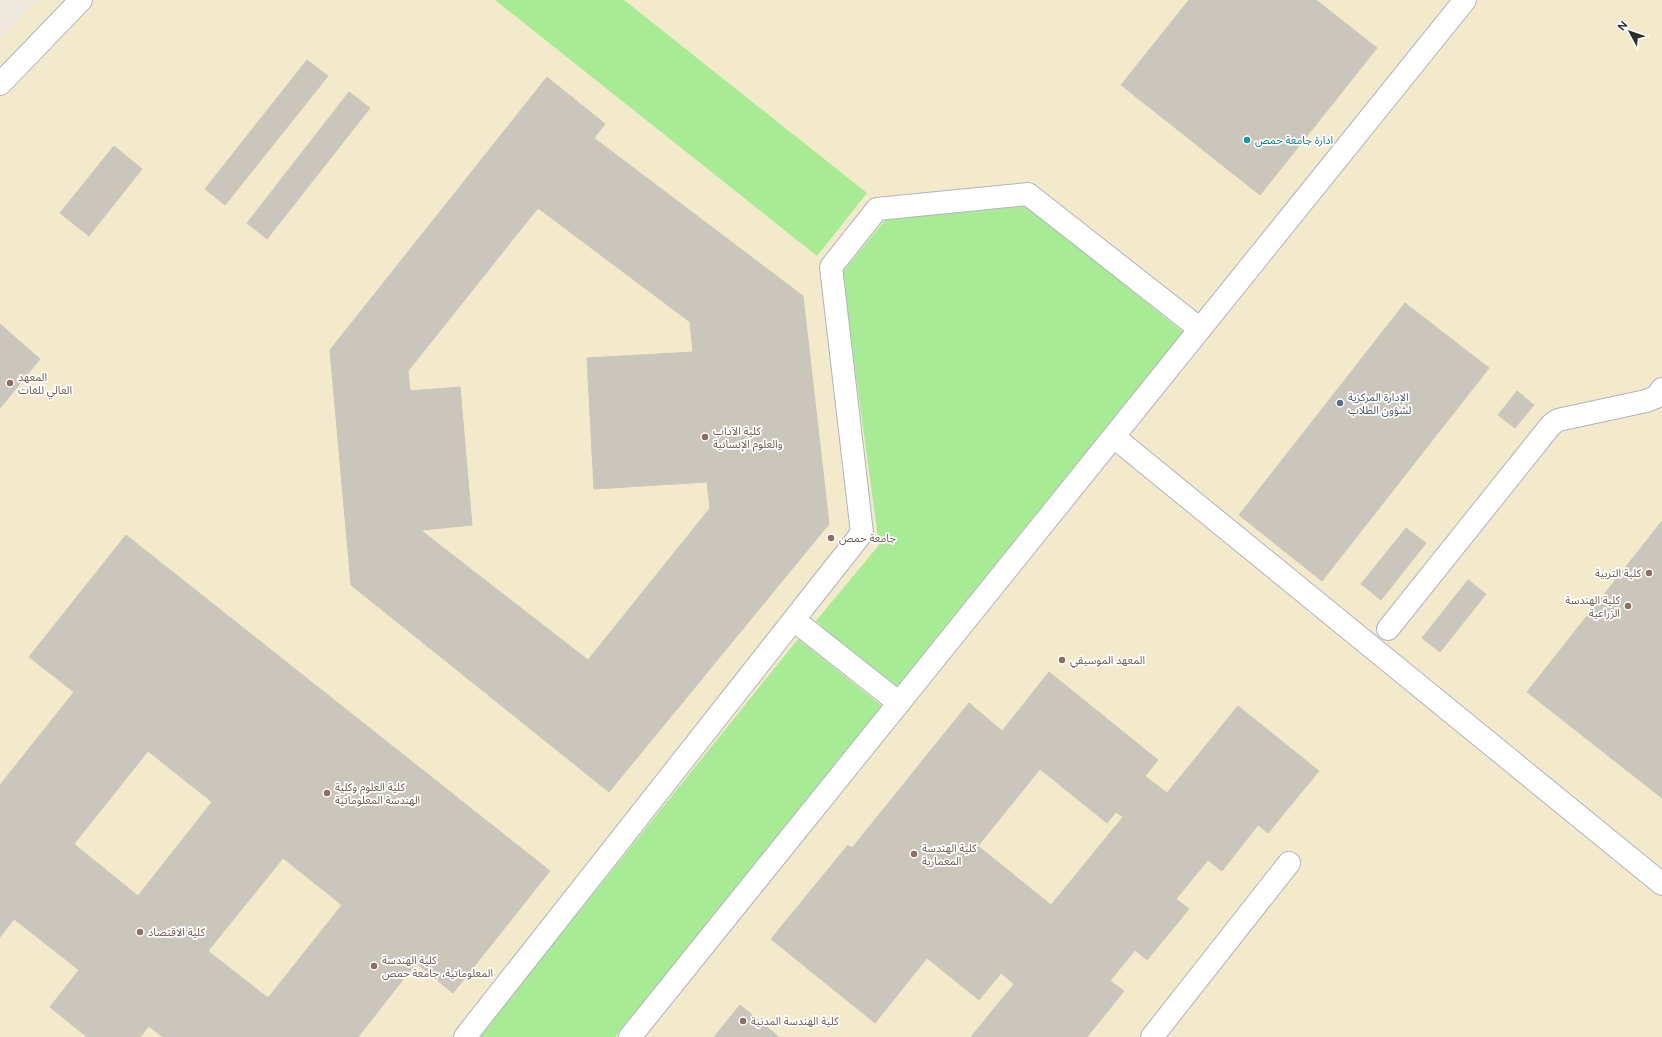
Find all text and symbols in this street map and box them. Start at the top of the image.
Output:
north arrow [1610,12,1650,52]
text: N [1615,18,1630,33]
place label: ادارة جامعة حمص [1255,134,1333,147]
marker: ادارة جامعة حمص [1242,135,1252,145]
place label: المعهد العالي للغات [18,371,72,399]
marker: المعهد العالي للغات [5,378,15,388]
place label: الإدارة المركزية لشؤون الطلاب [1348,391,1412,417]
marker: الإدارة المركزية لشؤون الطلاب [1335,398,1345,408]
place label: كلية الآداب والعلوم الإنسانية [713,425,783,452]
marker: كلية الآداب والعلوم الإنسانية [700,432,710,442]
place label: جامعة حمص [839,532,896,545]
marker: جامعة حمص [826,533,836,543]
place label: كلية التربية [1595,567,1641,580]
marker: كلية التربية [1644,568,1654,578]
place label: كلية الهندسة الزراعية [1565,594,1620,620]
marker: كلية الهندسة الزراعية [1623,601,1633,611]
place label: المعهد الموسيقي [1070,654,1145,669]
marker: المعهد الموسيقي [1057,655,1067,665]
place label: كلية العلوم وكلية الهندسة المعلوماتية [335,781,420,807]
marker: كلية العلوم وكلية الهندسة المعلوماتية [322,788,332,798]
place label: كلية الهندسة المعمارية [922,842,977,868]
marker: كلية الهندسة المعمارية [909,849,919,859]
place label: كلية الاقتصاد [148,926,205,939]
marker: كلية الاقتصاد [135,927,145,937]
place label: كلية الهندسة المعلوماتية، جامعة حمص [382,954,493,980]
marker: كلية الهندسة المعلوماتية، جامعة حمص [369,961,379,971]
place label: كلية الهندسة المدنية [751,1015,839,1028]
marker: كلية الهندسة المدنية [738,1016,748,1026]

